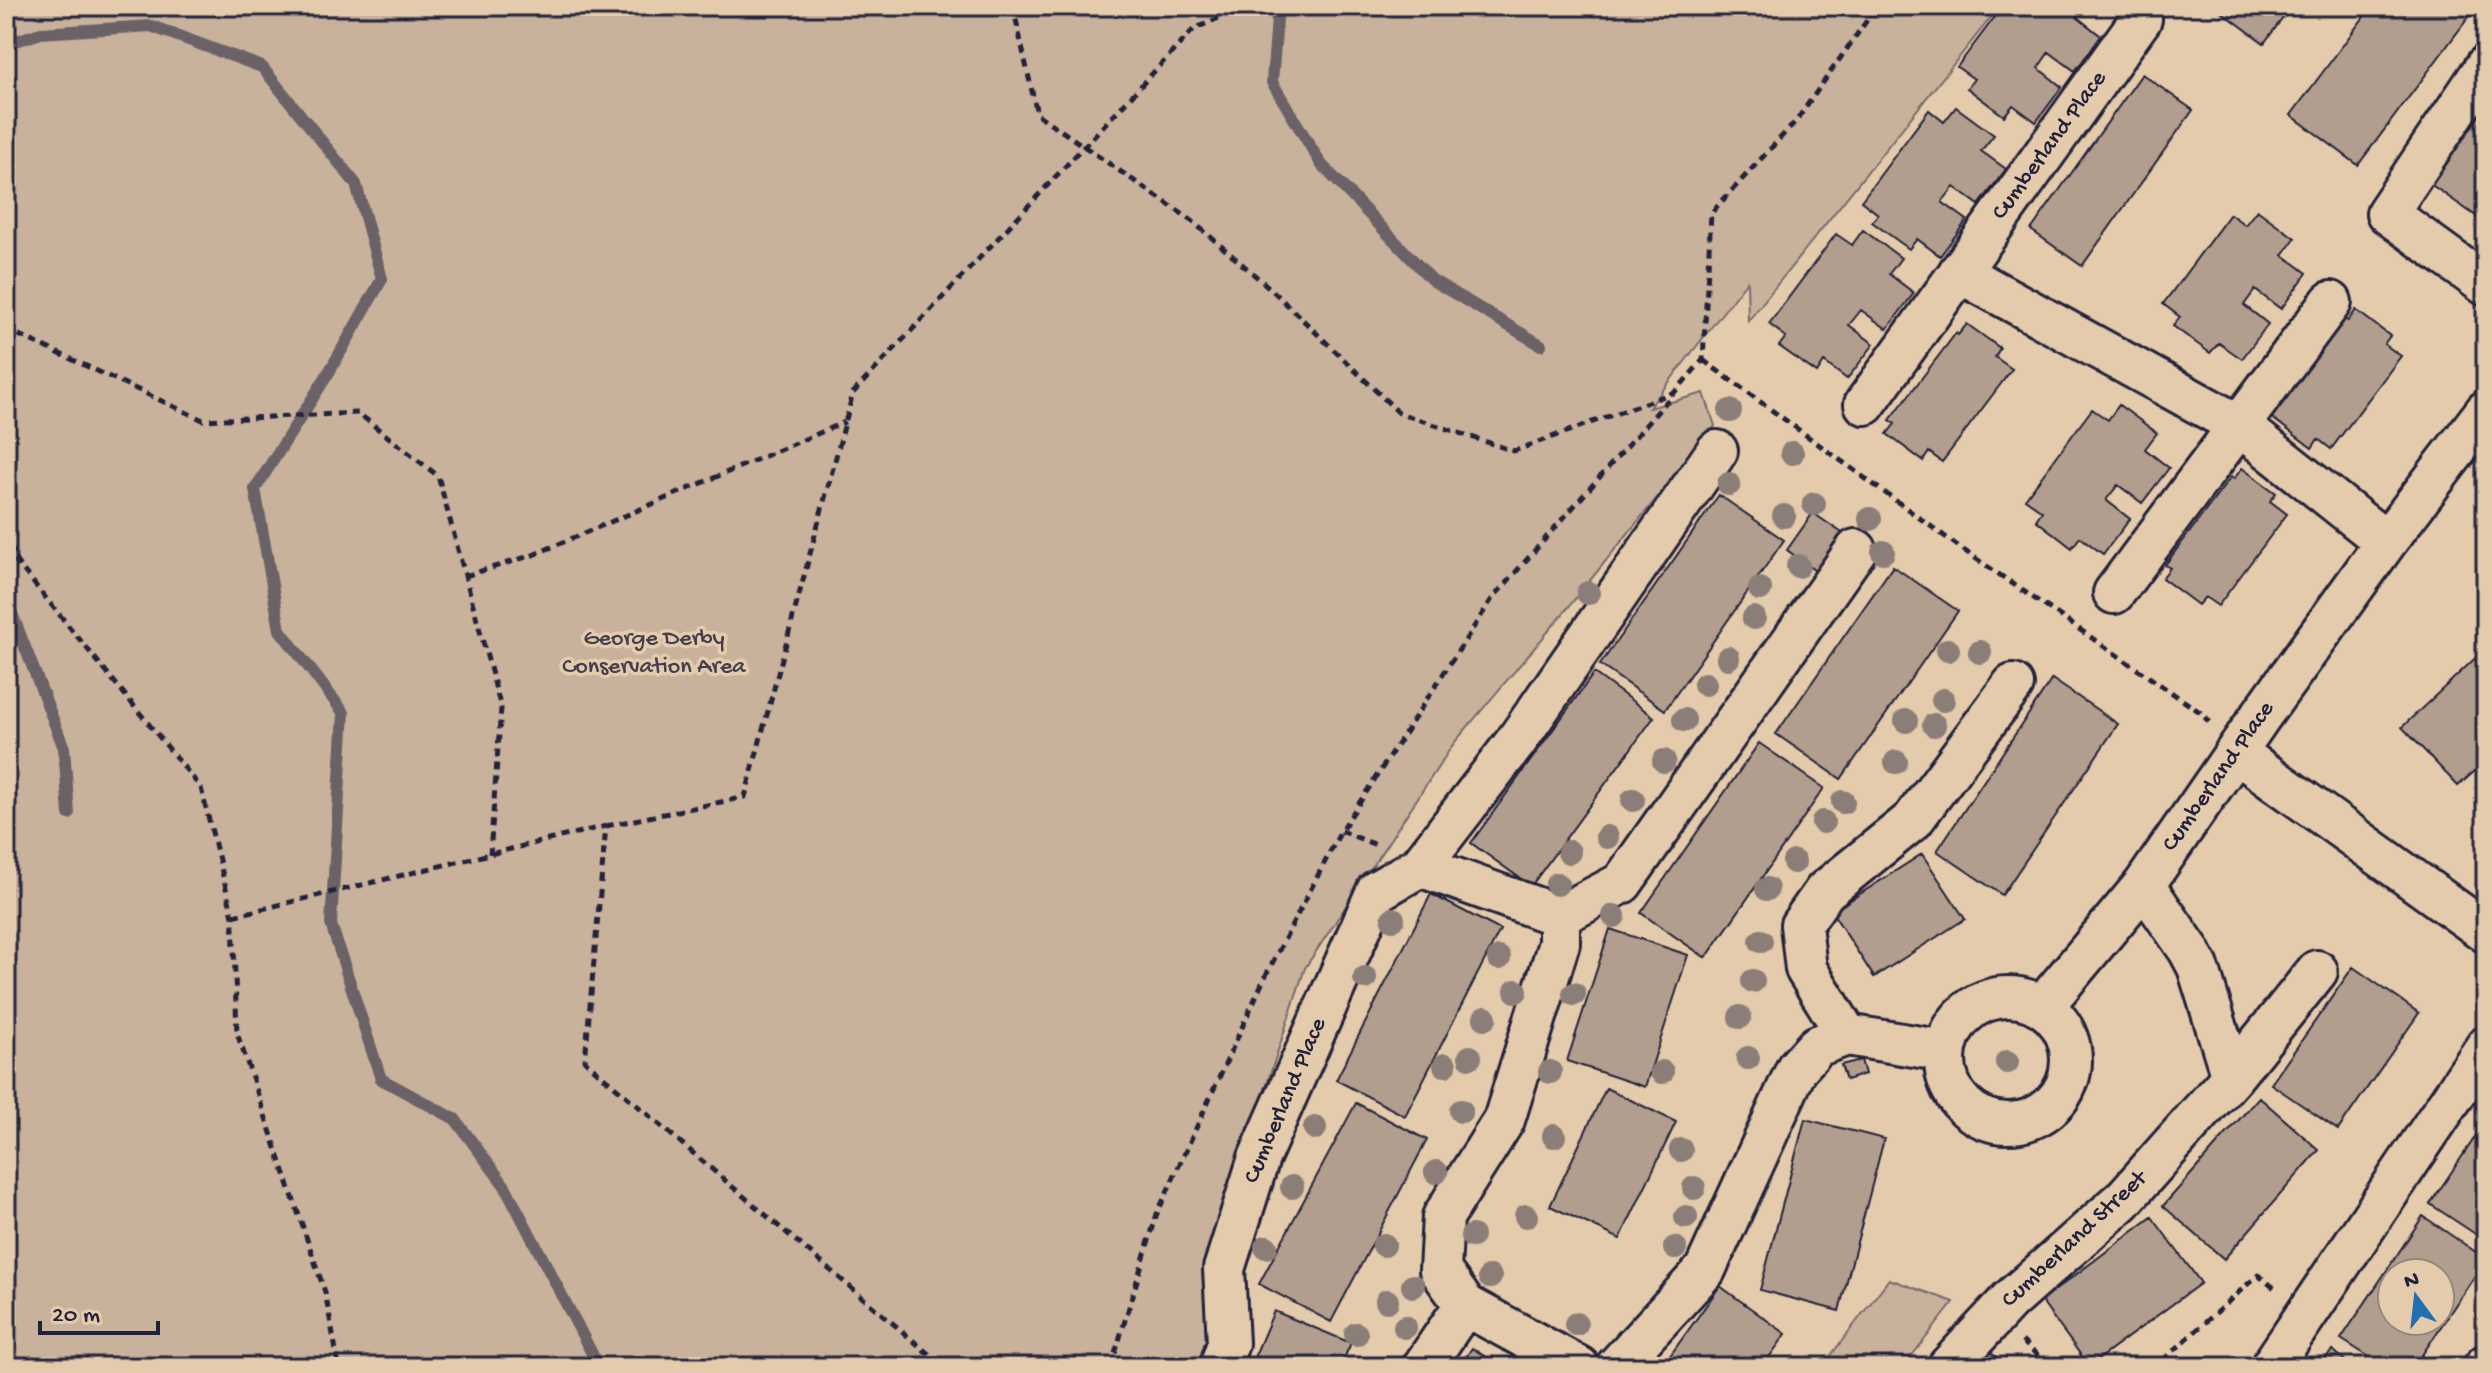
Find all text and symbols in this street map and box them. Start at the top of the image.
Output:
street label: Cumberland Place [1986,65,2114,226]
park label: George Derby Conservation Area [562,625,746,682]
street label: Cumberland Place [2156,696,2282,858]
street label: Cumberland Place [1238,1013,1334,1188]
street label: Cumberland Street [1996,1164,2155,1315]
north arrow [2376,1257,2456,1337]
text: N [2402,1267,2422,1296]
scale bar [40,1285,158,1335]
text: 20 m [52,1302,100,1331]

